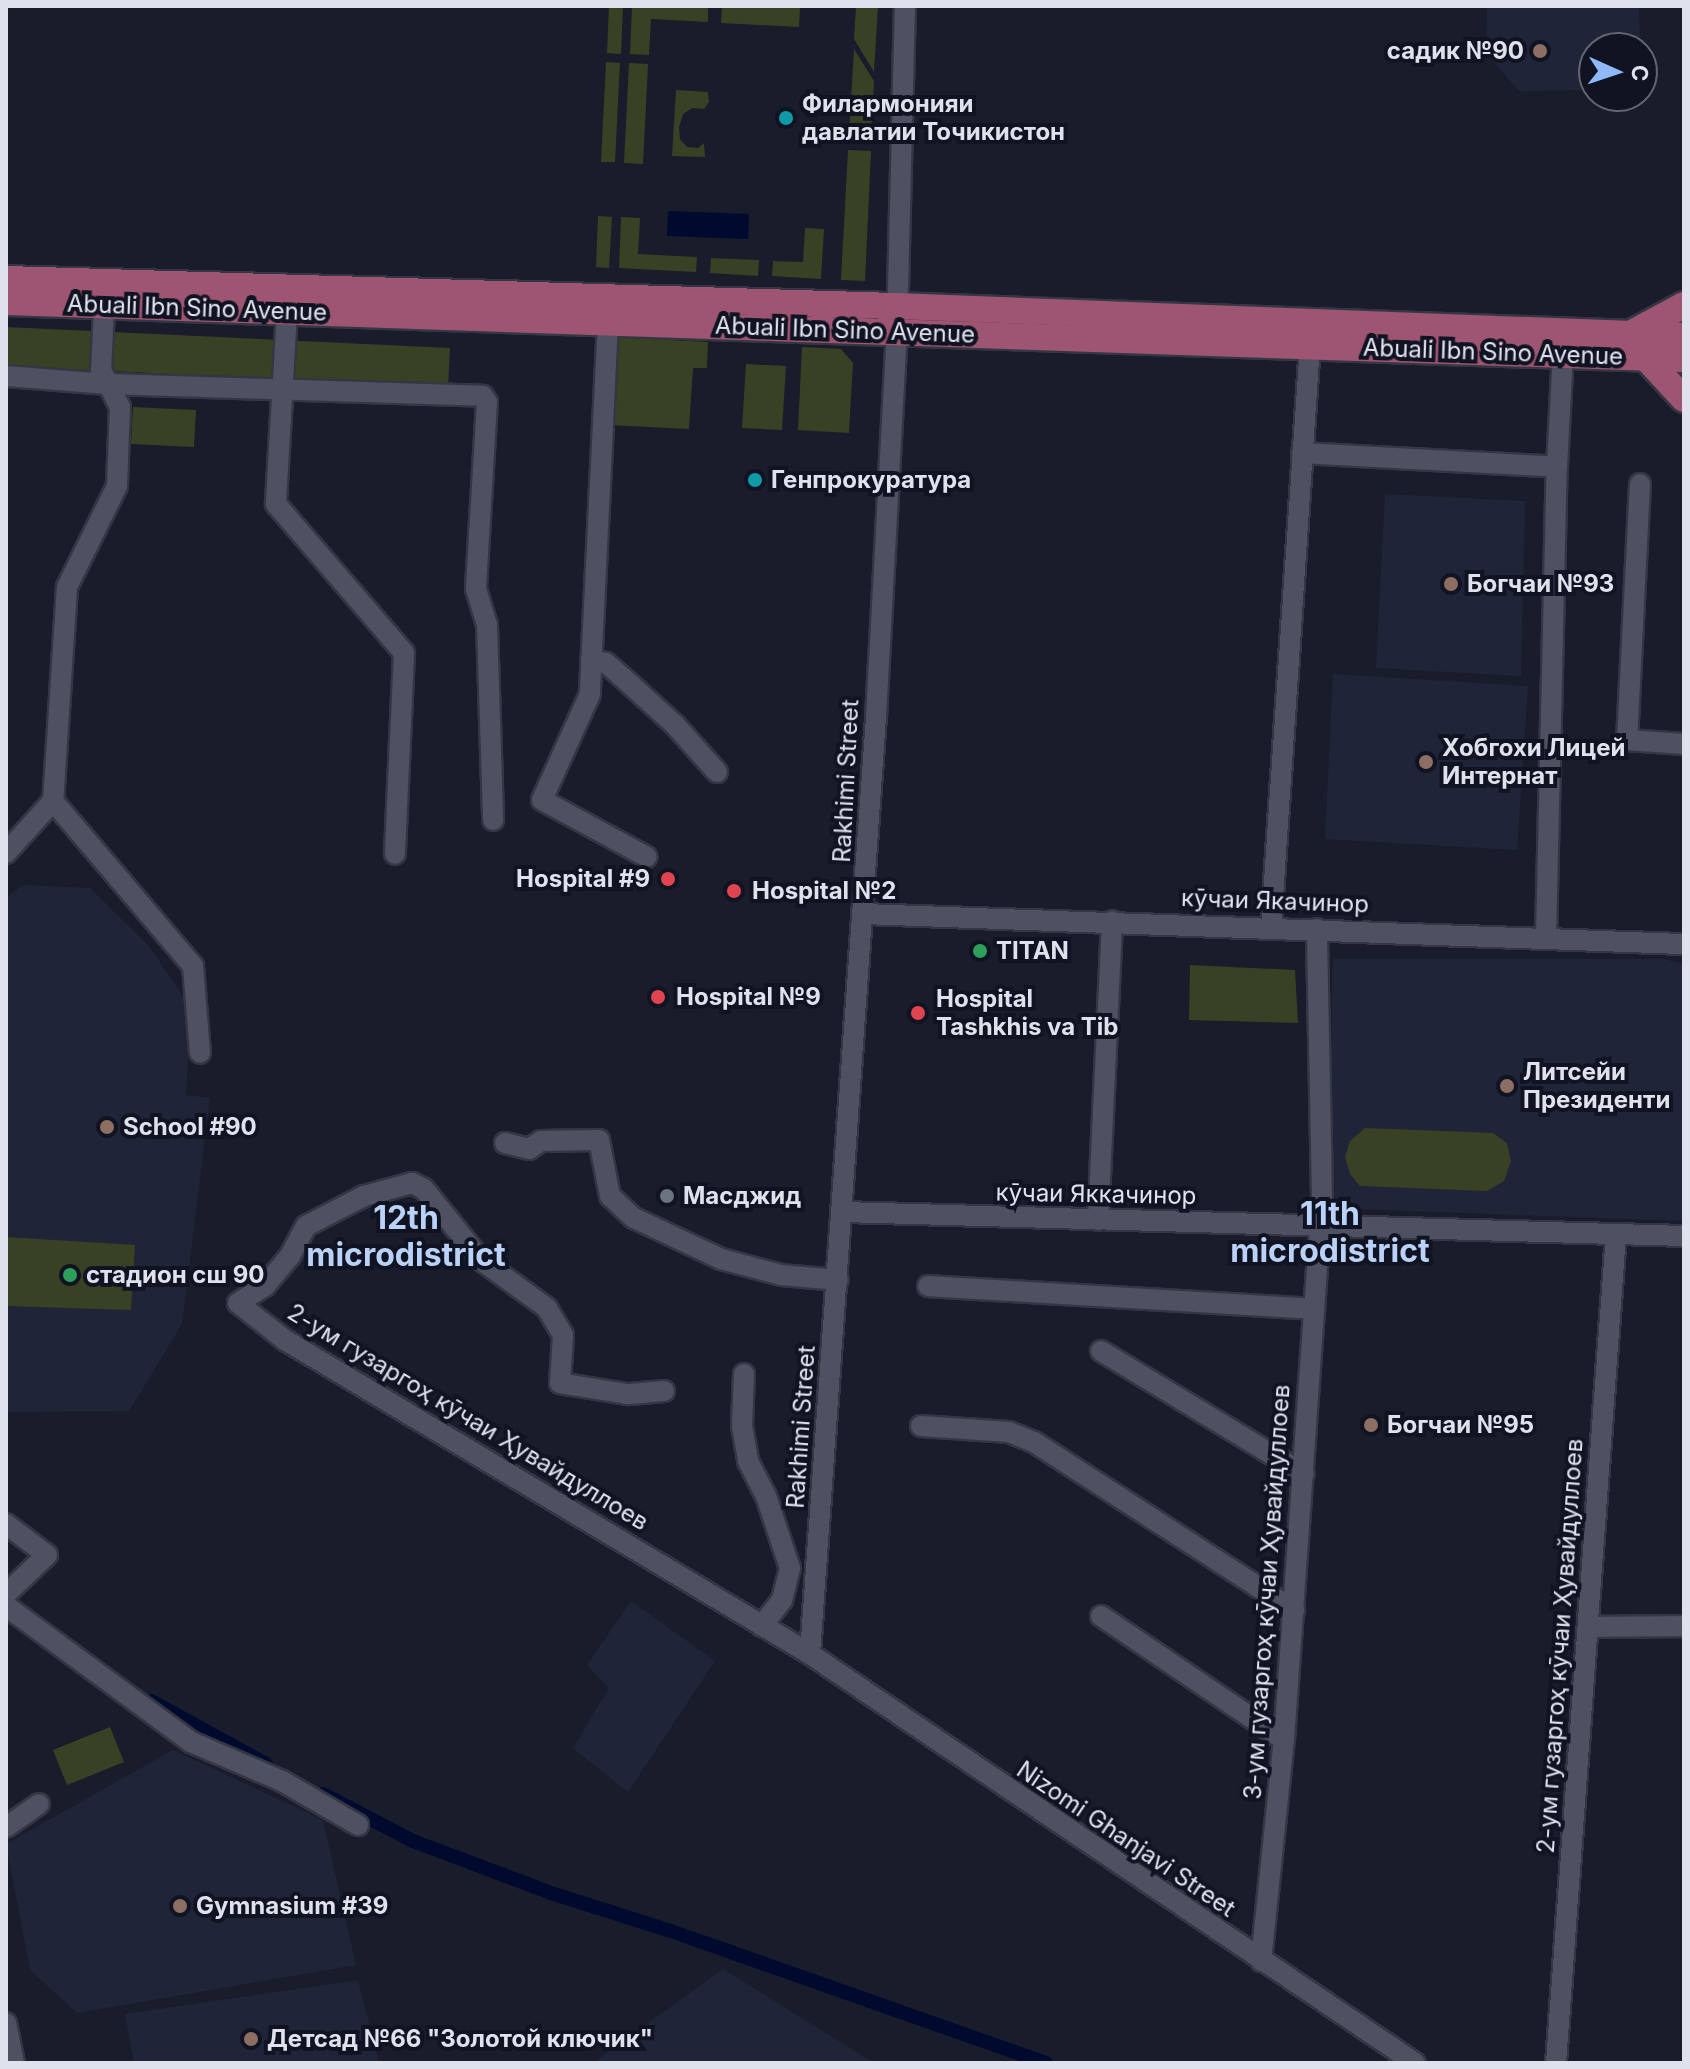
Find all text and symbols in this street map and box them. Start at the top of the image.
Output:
north arrow [1578,32,1658,112]
place label: садик №90 [1387,37,1524,65]
marker: садик №90 [1531,42,1549,60]
text: С [1627,64,1653,82]
place label: Филармонияи давлатии Точикистон [802,90,1065,146]
marker: Филармонияи давлатии Точикистон [777,109,795,127]
street label: Abuali Ibn Sino Avenue [66,289,328,327]
street label: Abuali Ibn Sino Avenue [714,311,976,349]
street label: Abuali Ibn Sino Avenue [1362,333,1624,371]
place label: Генпрокуратура [771,466,971,494]
marker: Генпрокуратура [746,471,764,489]
place label: Богчаи №93 [1467,570,1614,598]
marker: Богчаи №93 [1442,575,1460,593]
street label: Rakhimi Street [827,699,865,863]
place label: Хобгохи Лицей Интернат [1442,734,1625,790]
marker: Хобгохи Лицей Интернат [1417,753,1435,771]
place label: Hospital #9 [516,865,650,893]
marker: Hospital #9 [657,868,679,890]
place label: Hospital №2 [752,877,896,905]
marker: Hospital №2 [723,880,745,902]
street label: кӯчаи Якачинор [1181,883,1369,919]
place label: TITAN [996,937,1069,965]
marker: TITAN [971,942,989,960]
place label: Hospital №9 [676,983,821,1011]
place label: Hospital Tashkhis va Tib [936,985,1118,1041]
marker: Hospital №9 [647,986,669,1008]
marker: Hospital Tashkhis va Tib [907,1002,929,1024]
place label: Литсейи Президенти [1523,1058,1670,1114]
marker: Литсейи Президенти [1498,1077,1516,1095]
place label: School #90 [123,1113,257,1141]
marker: School #90 [98,1118,116,1136]
street label: кӯчаи Яккачинор [995,1178,1197,1210]
place label: Масджид [683,1182,801,1210]
marker: Масджид [658,1187,676,1205]
district label: 11th microdistrict [1230,1196,1430,1271]
district label: 12th microdistrict [306,1200,506,1275]
place label: стадион сш 90 [86,1261,264,1289]
marker: стадион сш 90 [61,1266,79,1284]
street label: 2-ум гузаргоҳ кӯчаи Ҳувайдуллоев [282,1298,654,1536]
street label: Rakhimi Street [781,1345,821,1509]
street label: 3-ум гузаргоҳ кӯчаи Ҳувайдуллоев [1238,1384,1296,1800]
place label: Богчаи №95 [1387,1411,1534,1439]
marker: Богчаи №95 [1362,1416,1380,1434]
street label: 2-ум гузаргоҳ кӯчаи Ҳувайдуллоев [1531,1438,1589,1854]
street label: Nizomi Ghanjavi Street [1011,1755,1241,1923]
place label: Gymnasium #39 [196,1892,388,1920]
marker: Gymnasium #39 [171,1897,189,1915]
place label: Детсад №66 "Золотой ключик" [267,2025,653,2053]
marker: Детсад №66 "Золотой ключик" [242,2030,260,2048]

